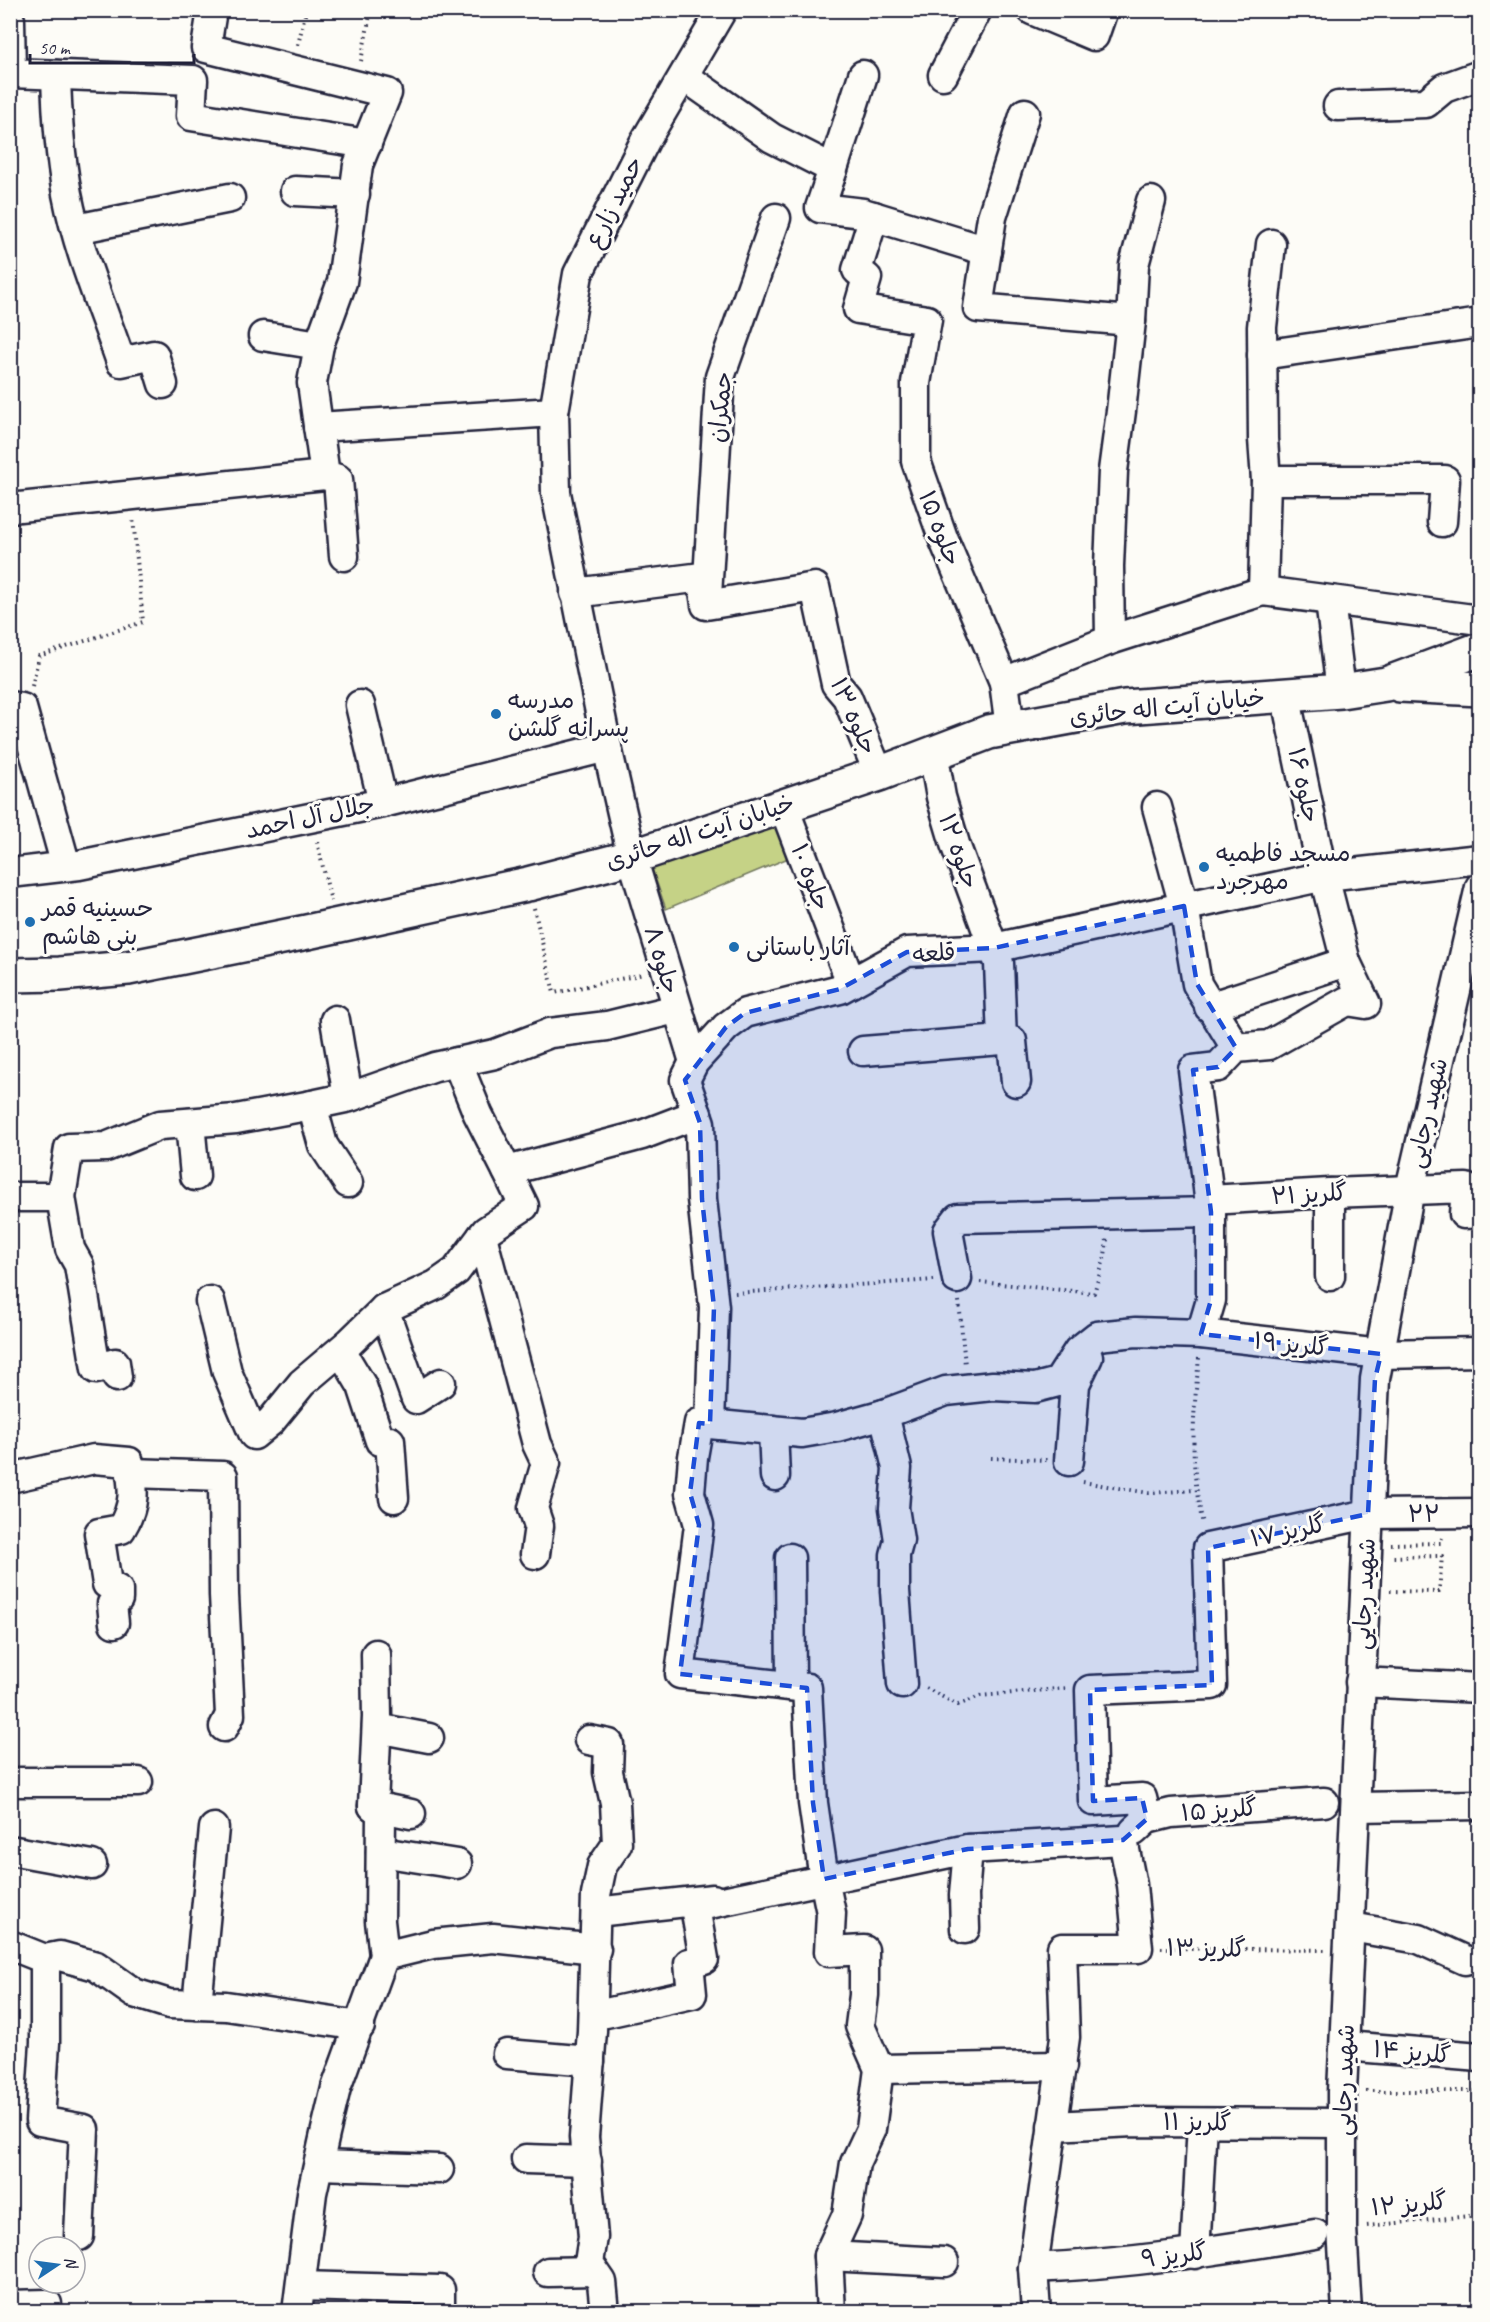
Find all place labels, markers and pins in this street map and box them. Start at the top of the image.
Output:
place label: مدرسه پسرانه گلشن [508,685,629,743]
marker: مدرسه پسرانه گلشن [489,707,503,721]
place label: مسجد فاطمیه مهرجرد [1216,838,1350,896]
marker: مسجد فاطمیه مهرجرد [1197,860,1211,874]
place label: حسینیه قمر بنی هاشم [40,893,153,954]
marker: حسینیه قمر بنی هاشم [23,915,37,929]
place label: آثار باستانی [746,932,851,962]
marker: آثار باستانی [727,940,741,954]

